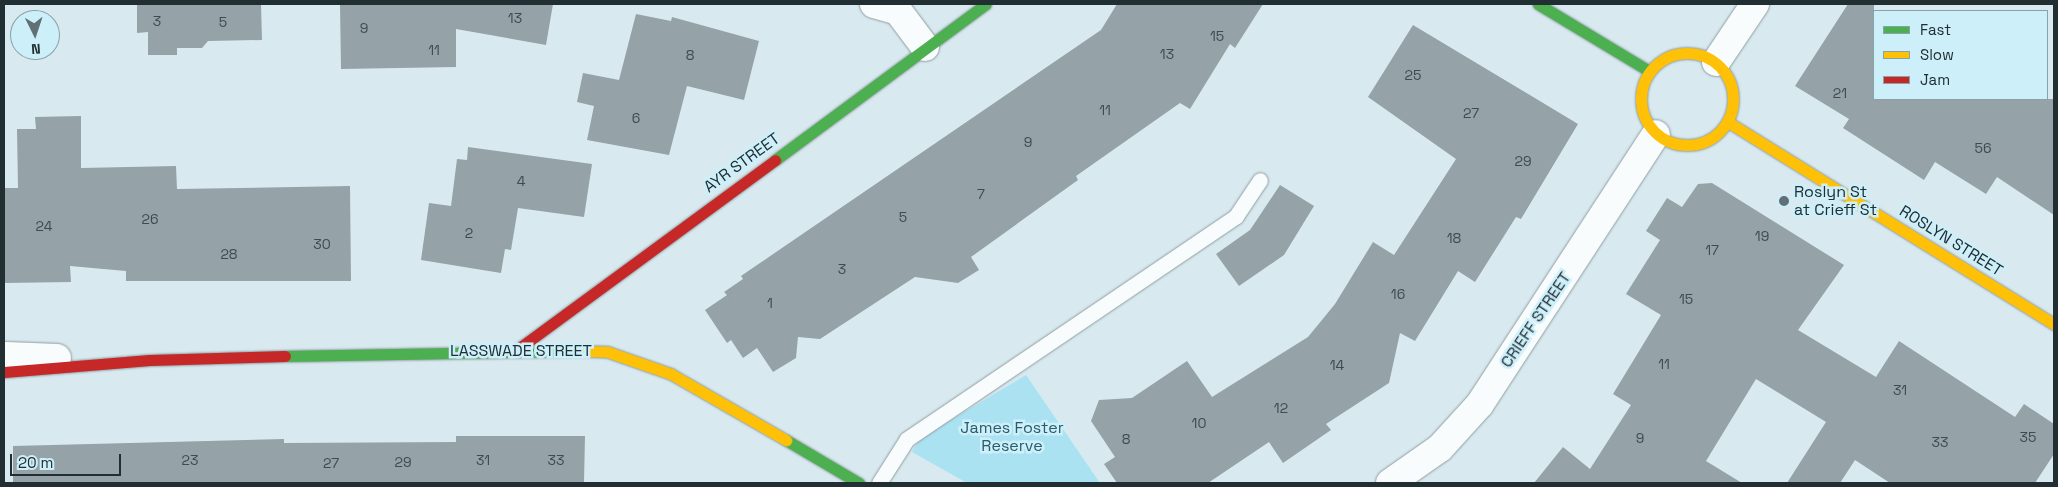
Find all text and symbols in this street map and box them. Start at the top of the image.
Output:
north arrow [10,10,60,60]
house number: 13 [508,10,522,26]
legend [1873,10,2048,100]
house number: 3 [153,13,161,29]
house number: 5 [219,14,227,30]
house number: 9 [360,20,368,36]
text: Fast [1920,20,1951,39]
house number: 15 [1210,28,1224,44]
text: N [31,40,41,58]
house number: 11 [428,42,440,58]
text: Slow [1920,45,1954,64]
house number: 13 [1160,46,1174,62]
house number: 8 [686,47,694,63]
house number: 25 [1405,67,1421,83]
text: Jam [1920,70,1950,89]
house number: 21 [1833,85,1847,101]
house number: 11 [1099,102,1111,118]
house number: 27 [1463,105,1479,121]
house number: 6 [632,110,640,126]
street label: AYR STREET [700,129,784,197]
house number: 9 [1024,134,1032,150]
house number: 56 [1975,140,1991,156]
house number: 29 [1515,153,1531,169]
house number: 4 [517,173,525,189]
place label: Roslyn St at Crieff St [1794,182,1877,220]
house number: 7 [977,186,985,202]
marker: Roslyn St at Crieff St [1778,195,1790,207]
street label: ROSLYN STREET [1896,202,2006,280]
house number: 5 [899,209,907,225]
house number: 26 [141,211,159,227]
house number: 24 [36,218,52,234]
house number: 2 [465,225,473,241]
house number: 19 [1755,228,1769,244]
house number: 18 [1447,230,1461,246]
house number: 30 [313,236,331,252]
house number: 17 [1705,242,1719,258]
house number: 28 [220,246,238,262]
house number: 3 [838,261,846,277]
street label: CRIEFF STREET [1497,269,1575,371]
house number: 16 [1391,286,1405,302]
house number: 15 [1679,291,1693,307]
house number: 1 [767,295,773,311]
street label: LASSWADE STREET [450,341,592,361]
house number: 11 [1658,356,1670,372]
house number: 14 [1330,357,1344,373]
house number: 31 [1893,382,1907,398]
house number: 12 [1274,400,1288,416]
house number: 10 [1192,415,1206,431]
park label: James Foster Reserve [960,418,1064,456]
house number: 35 [2020,429,2036,445]
house number: 9 [1636,430,1644,446]
house number: 8 [1122,431,1130,447]
house number: 33 [1932,434,1948,450]
scale bar [12,444,124,476]
house number: 23 [182,452,198,468]
house number: 31 [476,452,490,468]
house number: 33 [548,452,564,468]
text: 20 m [18,453,53,472]
house number: 29 [395,454,411,470]
house number: 27 [323,455,339,471]

